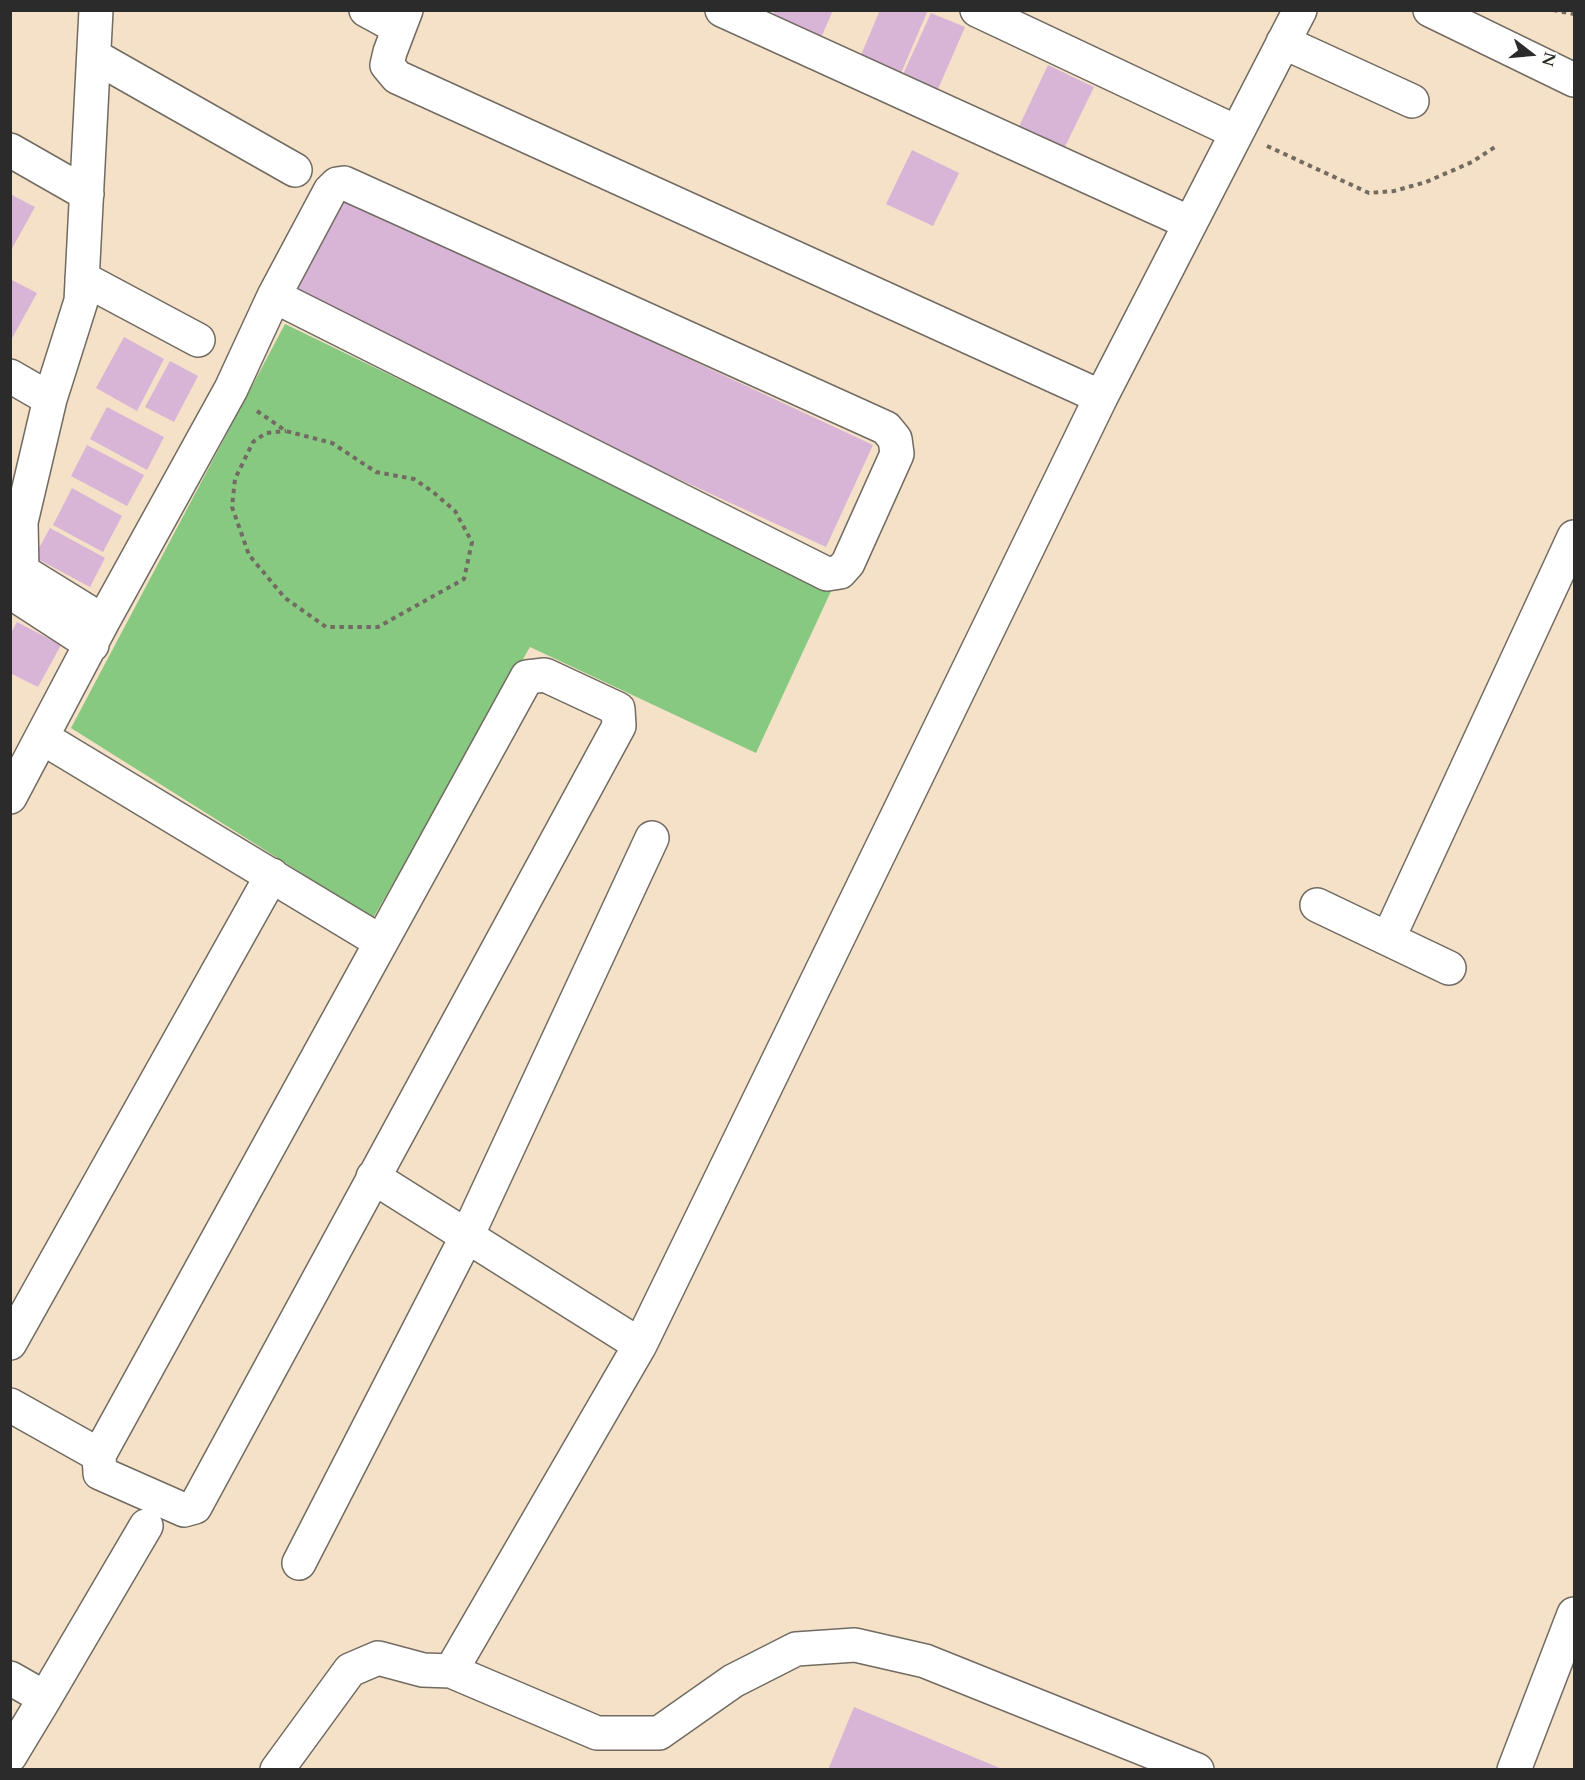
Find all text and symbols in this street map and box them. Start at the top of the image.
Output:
north arrow [1501,24,1561,84]
text: N [1536,49,1561,69]

